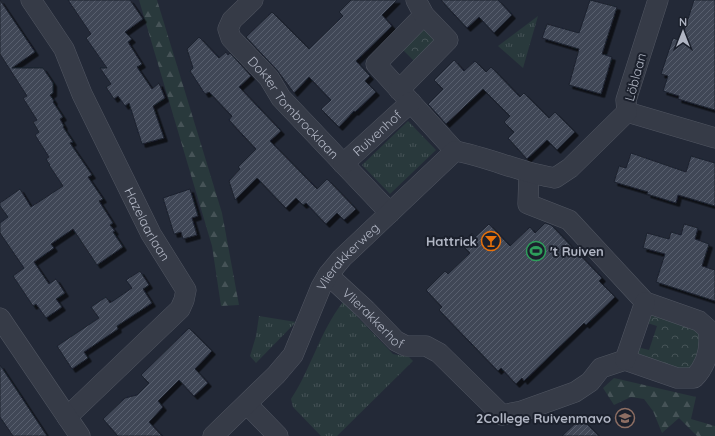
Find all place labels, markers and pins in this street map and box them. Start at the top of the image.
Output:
bar icon: Hattrick [480,230,502,252]
place label: Hattrick [426,233,477,249]
sports icon: 't Ruiven [525,240,547,262]
place label: 't Ruiven [550,243,604,259]
school or university icon: 2College Ruivenmavo [614,407,636,429]
place label: 2College Ruivenmavo [476,410,611,426]

